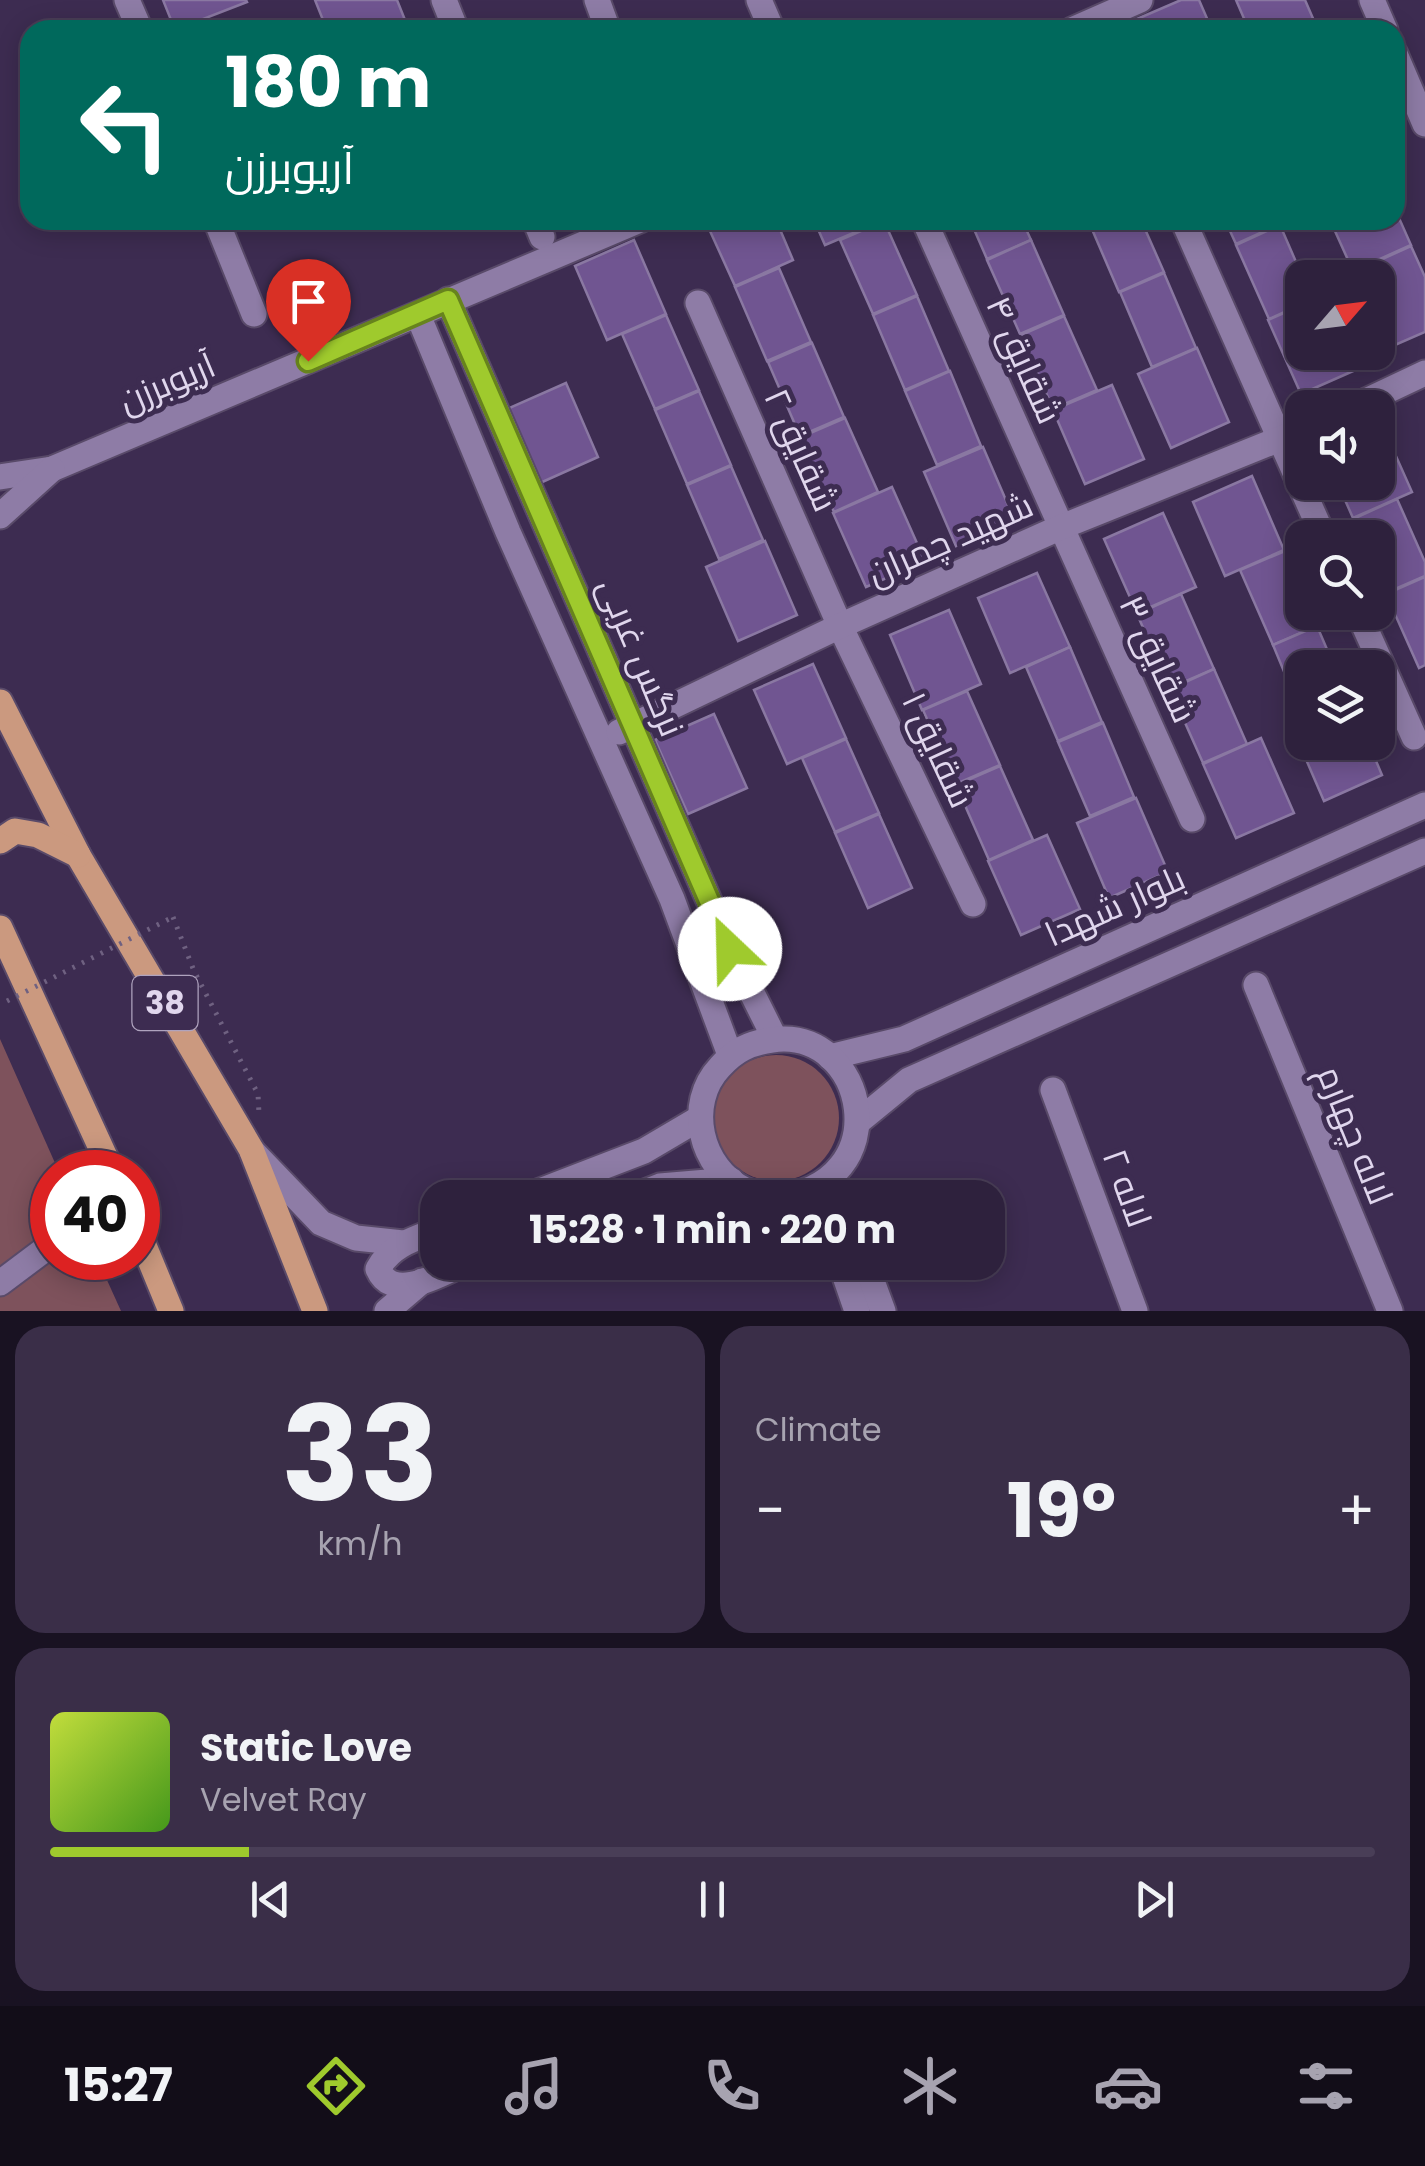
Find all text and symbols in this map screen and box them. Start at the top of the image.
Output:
text: 180 m [225,33,431,132]
icon: left [60,60,190,190]
text: آریوبرزن [225,137,354,200]
pin [266,259,351,362]
north arrow [1285,260,1395,370]
map controls [1285,260,1395,760]
icon: arrive [281,274,336,329]
street label: شقایق ۴ [975,288,1074,431]
street label: آریوبرزن [111,340,223,425]
street label: شقایق ۲ [753,380,850,519]
button: sound [1285,390,1395,500]
street label: شهید چمران [859,480,1040,597]
button: search [1285,520,1395,630]
street label: نرگس غربی [586,570,697,744]
street label: شقایق ۳ [1108,587,1209,730]
button: layers [1285,650,1395,760]
street label: شقایق ۱ [890,684,987,816]
street label: بلوار شهدا [1037,853,1193,958]
position arrow [678,897,782,1001]
road number: 38 [132,976,198,1030]
street label: لاله چهارم [1305,1058,1405,1212]
street label: لاله ۲ [1091,1142,1164,1234]
speed limit sign: 40 [30,1150,160,1280]
text: 15:28 · 1 min · 220 m [529,1203,896,1256]
text: 33 [281,1363,439,1546]
text: Climate [755,1407,882,1452]
text: 19° [1007,1458,1116,1563]
text: − [755,1472,785,1549]
text: + [1337,1472,1375,1549]
text: km/h [317,1521,403,1566]
text: Static Love [200,1721,412,1774]
text: Velvet Ray [200,1777,366,1822]
icon: previous [243,1872,298,1927]
icon: pause [685,1872,740,1927]
icon: next [1127,1872,1182,1927]
icon: directions [301,2051,371,2121]
icon: music [499,2051,569,2121]
icon: phone [697,2051,767,2121]
icon: climate [895,2051,965,2121]
icon: car [1093,2051,1163,2121]
icon: filters [1291,2051,1361,2121]
text: 15:27 [64,2054,173,2117]

